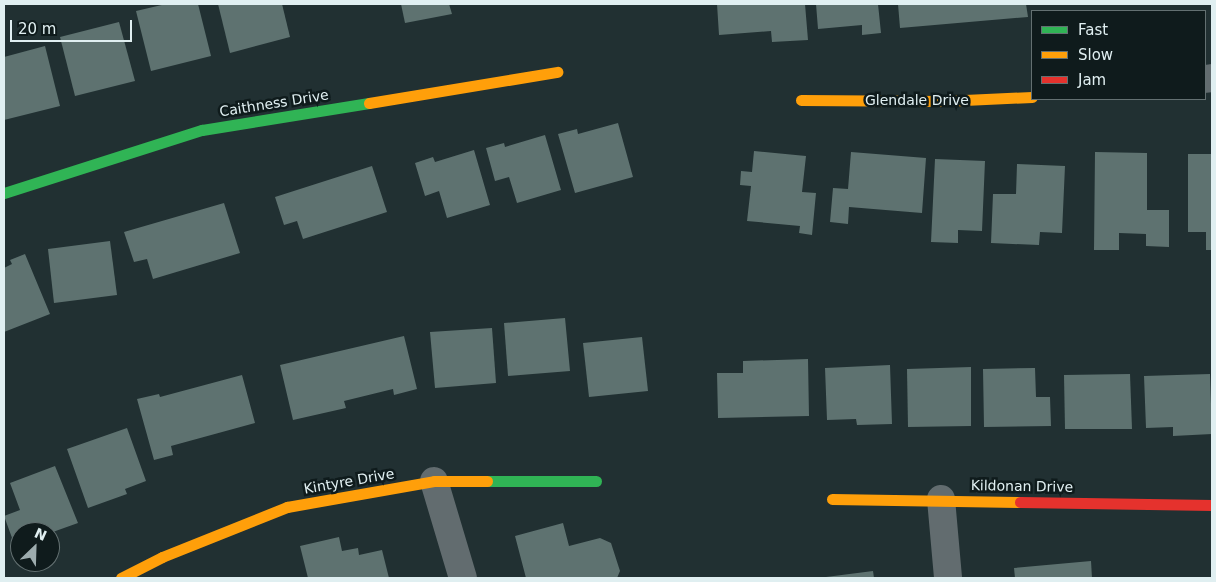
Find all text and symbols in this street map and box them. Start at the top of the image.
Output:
scale bar [12,10,135,42]
legend [1031,10,1206,100]
text: 20 m [18,20,56,38]
text: Fast [1078,21,1108,39]
text: Slow [1078,46,1113,64]
text: Jam [1078,71,1106,89]
street label: Caithness Drive [218,86,330,120]
street label: Glendale Drive [865,92,969,108]
street label: Kintyre Drive [302,465,396,497]
street label: Kildonan Drive [971,477,1073,495]
north arrow [10,522,60,572]
text: N [32,525,49,544]

